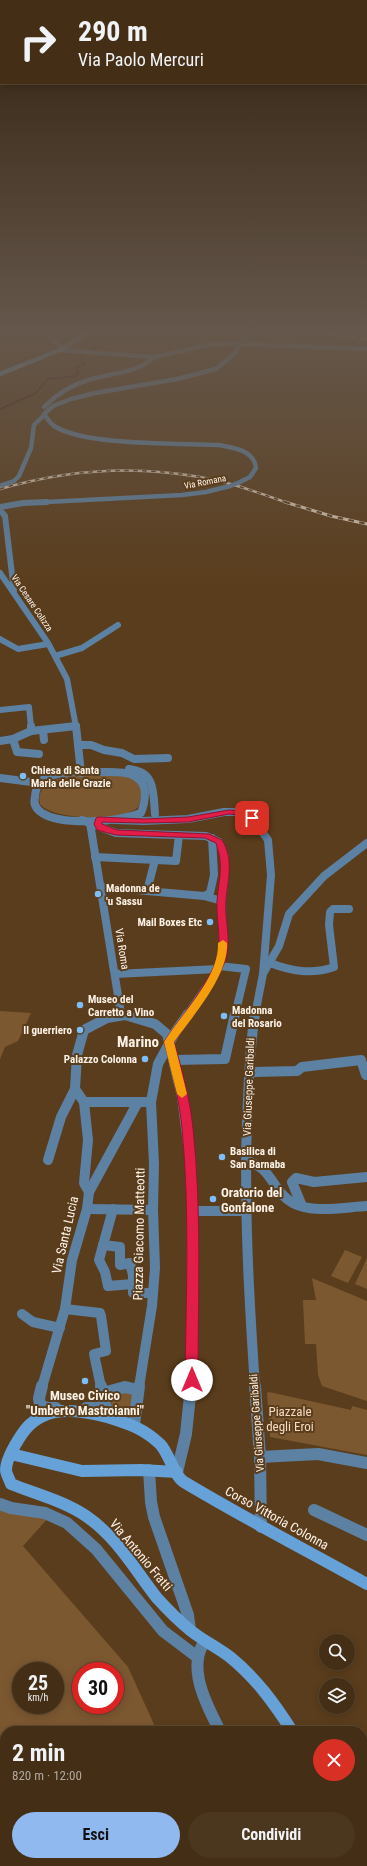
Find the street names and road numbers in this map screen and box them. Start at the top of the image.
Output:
street label: Via Romana [183,473,227,491]
street label: Via Cesare Colizza [9,573,55,633]
street label: Via Roma [112,928,132,970]
street label: Via Giuseppe Garibaldi [241,1038,257,1136]
street label: Piazza Giacomo Matteotti [130,1167,148,1301]
street label: Via Santa Lucia [49,1195,81,1275]
street label: Via Giuseppe Garibaldi [247,1373,267,1473]
street label: Corso Vittoria Colonna [223,1483,331,1553]
street label: Via Antonio Fratti [107,1516,175,1594]

